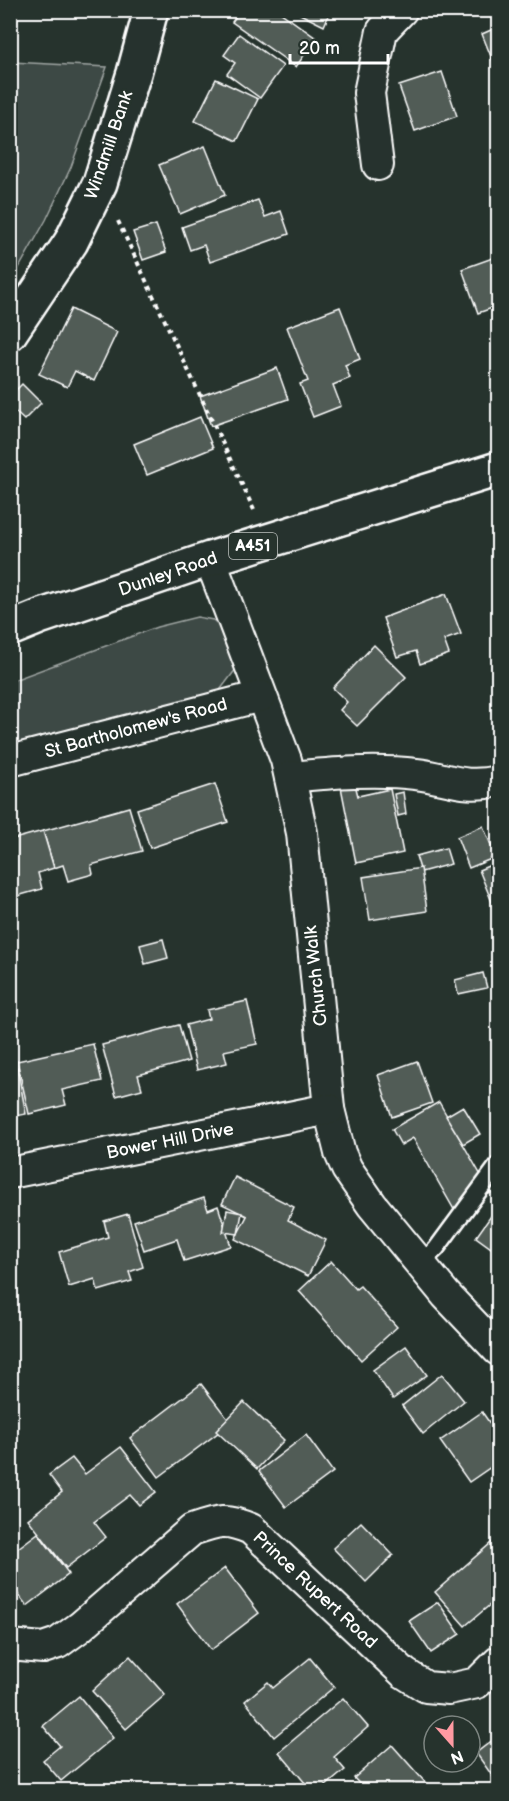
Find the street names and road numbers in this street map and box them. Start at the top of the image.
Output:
street label: Windmill Bank [81,88,137,202]
road number: A451 [229,533,277,559]
street label: Dunley Road [116,547,220,601]
street label: St Bartholomew's Road [42,694,230,762]
street label: Church Walk [300,925,332,1027]
street label: Bower Hill Drive [105,1118,236,1164]
street label: Prince Rupert Road [249,1527,381,1653]

